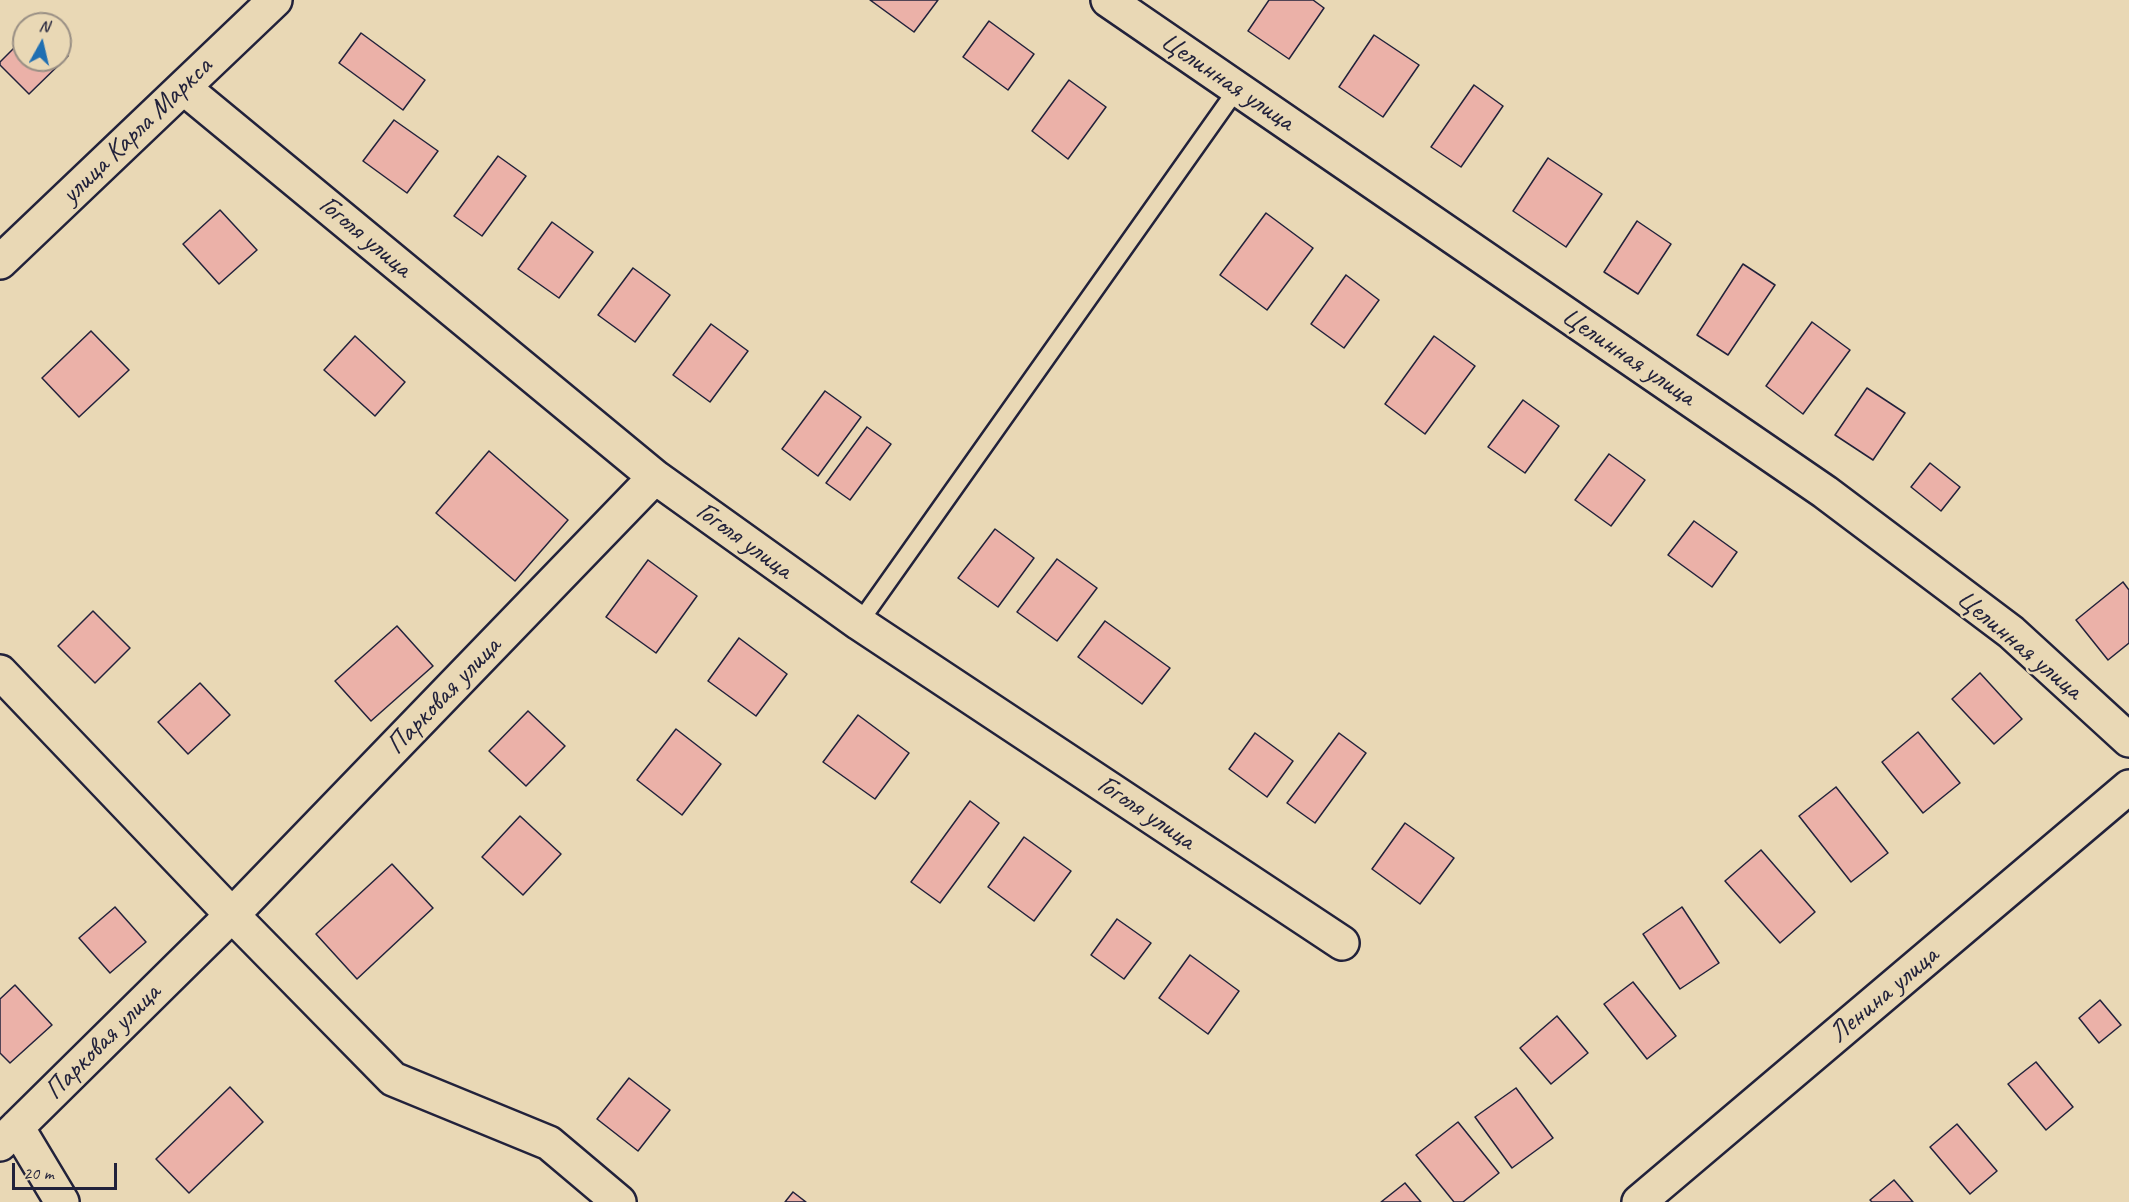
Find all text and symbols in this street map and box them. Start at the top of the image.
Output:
north arrow [12,12,72,72]
text: N [38,16,51,37]
street label: Целинная улица [1154,25,1300,139]
street label: улица Карла Маркса [54,50,220,212]
street label: Гоголя улица [312,189,418,285]
street label: Целинная улица [1555,300,1701,414]
street label: Гоголя улица [689,495,799,587]
street label: Целинная улица [1949,583,2089,707]
street label: Парковая улица [380,630,508,762]
street label: Гоголя улица [1091,768,1201,858]
street label: Ленина улица [1822,939,1946,1051]
street label: Парковая улица [38,977,168,1107]
scale bar [15,1151,120,1189]
text: 20 m [23,1162,54,1184]

